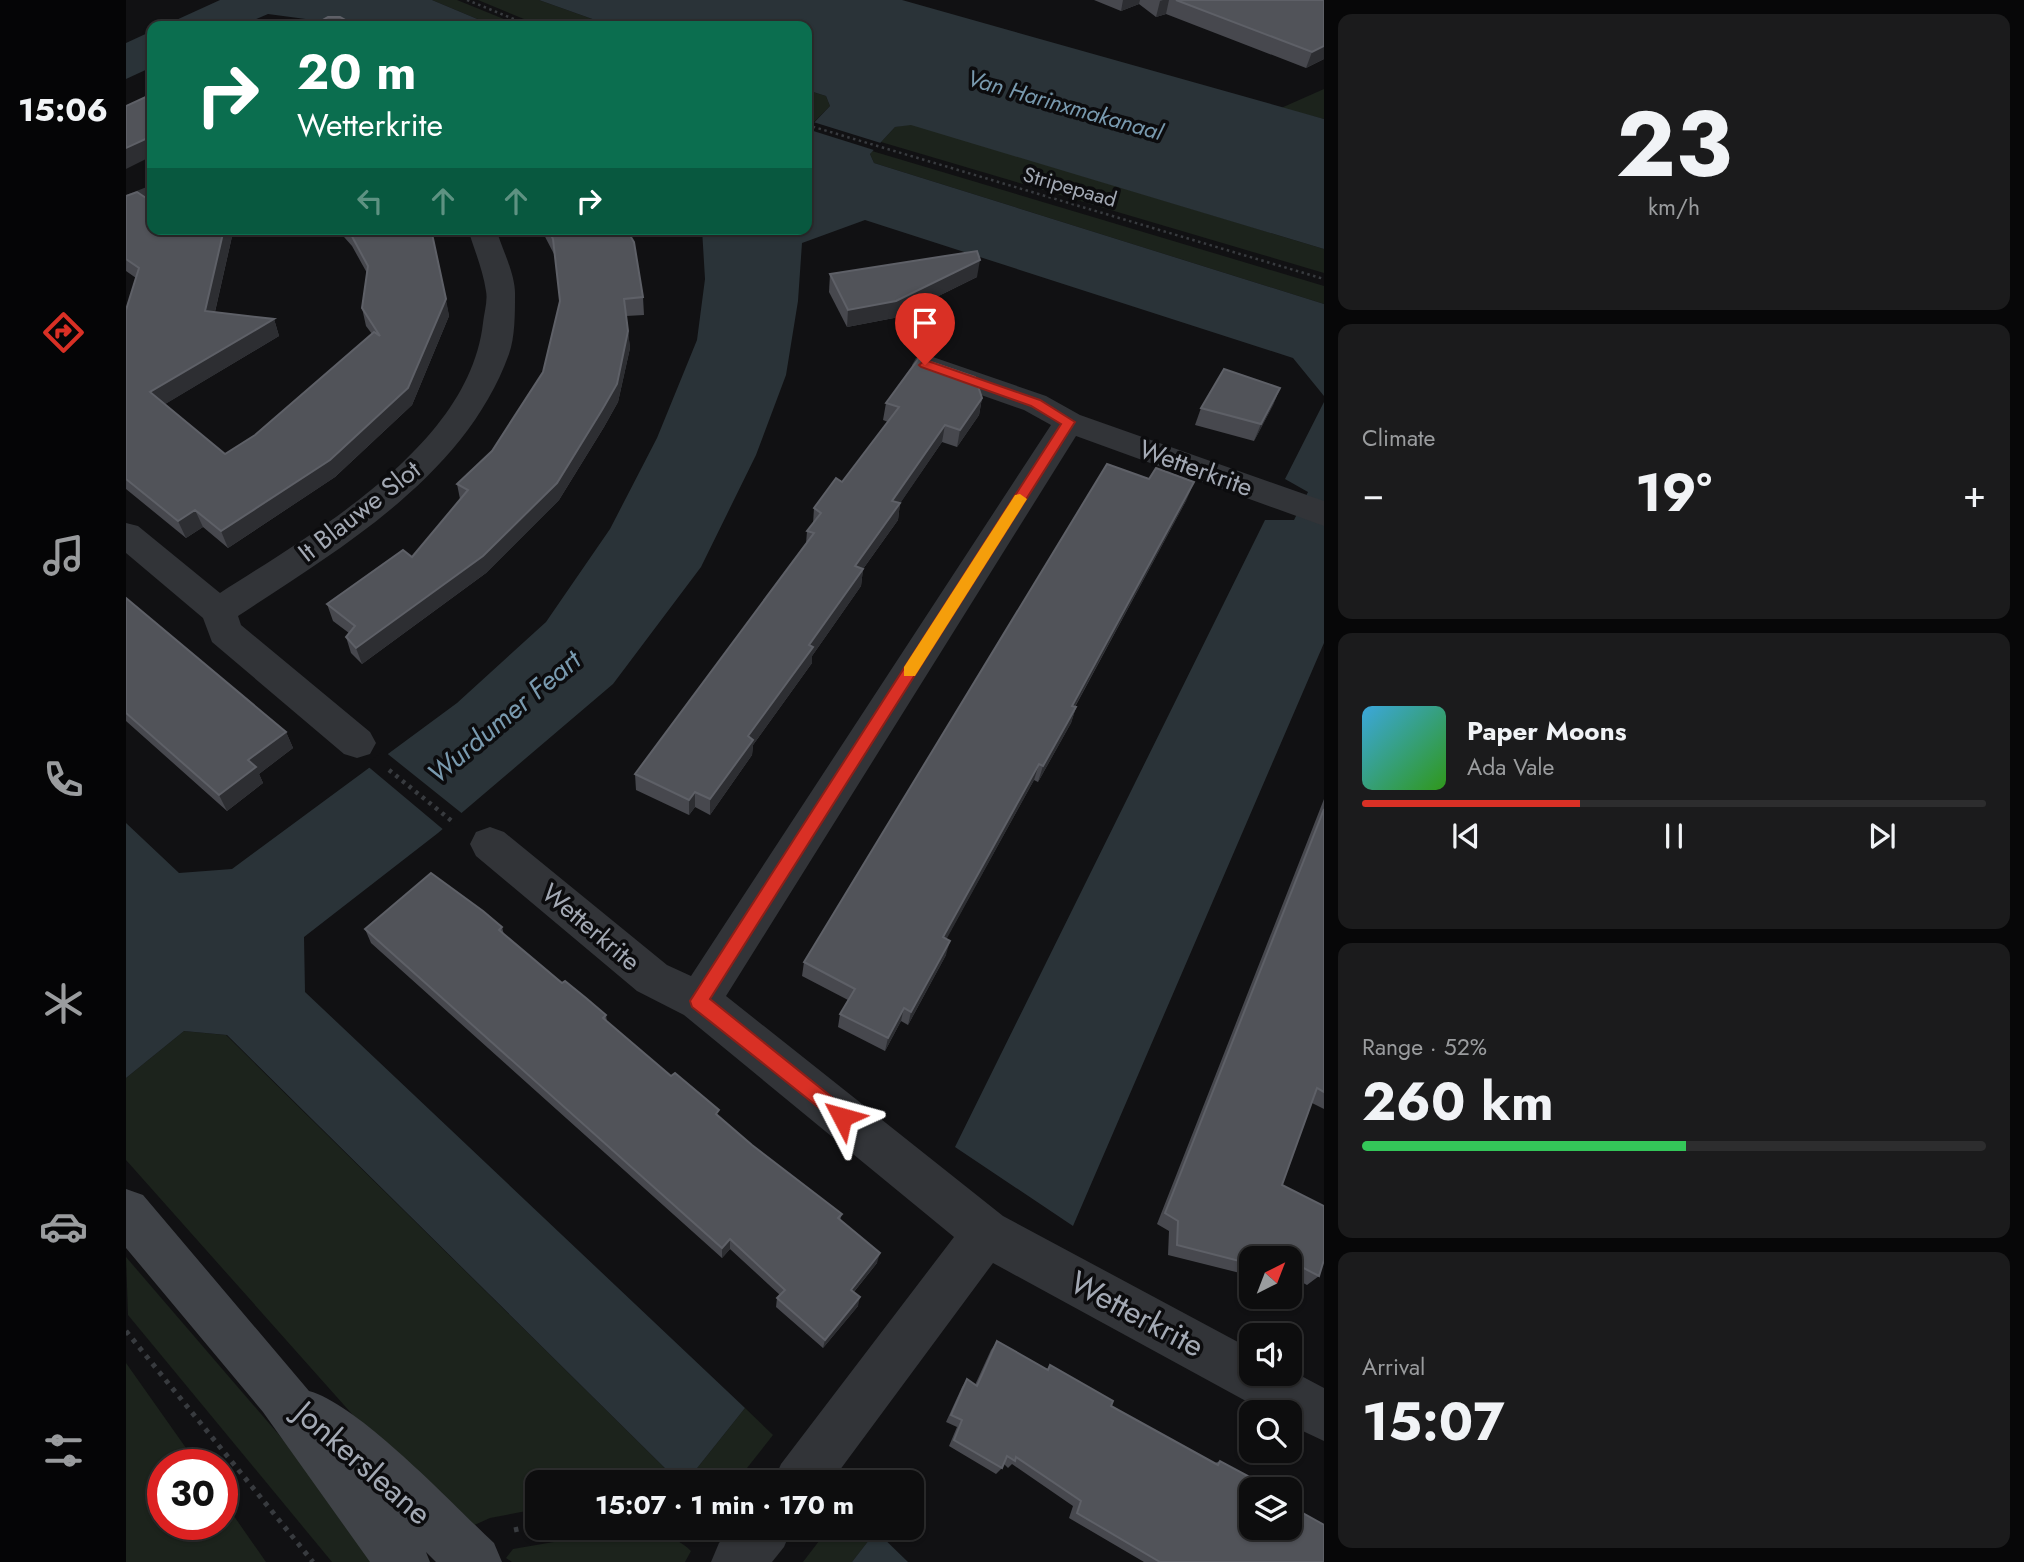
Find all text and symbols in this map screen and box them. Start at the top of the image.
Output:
text: 20 m [297,37,416,107]
icon: right [182,49,273,140]
water label: Van Harinxmakanaal [963,61,1168,149]
text: 23 [1616,79,1732,210]
text: 15:06 [18,87,108,133]
text: Wetterkrite [297,102,443,148]
street label: Stripepaad [1020,159,1120,215]
icon: left [351,182,389,220]
icon: ahead [424,182,462,220]
icon: ahead [497,182,535,220]
icon: right [570,182,608,220]
text: km/h [1648,190,1700,224]
pin [895,293,955,365]
icon: arrive [906,304,944,342]
icon: directions [39,308,88,357]
text: Climate [1362,421,1435,455]
street label: Wetterkrite [1134,430,1258,506]
street label: It Blauwe Slot [290,451,429,571]
text: 19° [1635,455,1712,531]
text: − [1362,466,1384,521]
text: + [1963,466,1986,521]
icon: music [39,531,88,580]
water label: Wurdumer Feart [418,640,591,794]
text: Paper Moons [1467,712,1627,750]
text: Ada Vale [1467,750,1554,784]
icon: phone [39,755,88,804]
icon: previous [1447,817,1485,855]
icon: pause [1655,817,1693,855]
icon: next [1863,817,1901,855]
street label: Wetterkrite [533,874,649,980]
icon: climate [39,979,88,1028]
text: Range · 52% [1362,1030,1487,1064]
text: 260 km [1362,1064,1554,1140]
position arrow [805,1080,879,1154]
icon: car [39,1202,88,1251]
north arrow [1239,1246,1302,1309]
map controls [1239,1246,1302,1540]
street label: Wetterkrite [1062,1259,1212,1369]
button: sound [1239,1323,1302,1386]
text: Arrival [1362,1350,1425,1384]
text: 15:07 [1362,1384,1505,1460]
street label: Jonkersleane [281,1388,442,1536]
button: search [1239,1400,1302,1463]
icon: filters [39,1426,88,1475]
speed limit sign: 30 [147,1449,238,1540]
button: layers [1239,1477,1302,1540]
text: 15:07 · 1 min · 170 m [595,1486,854,1524]

